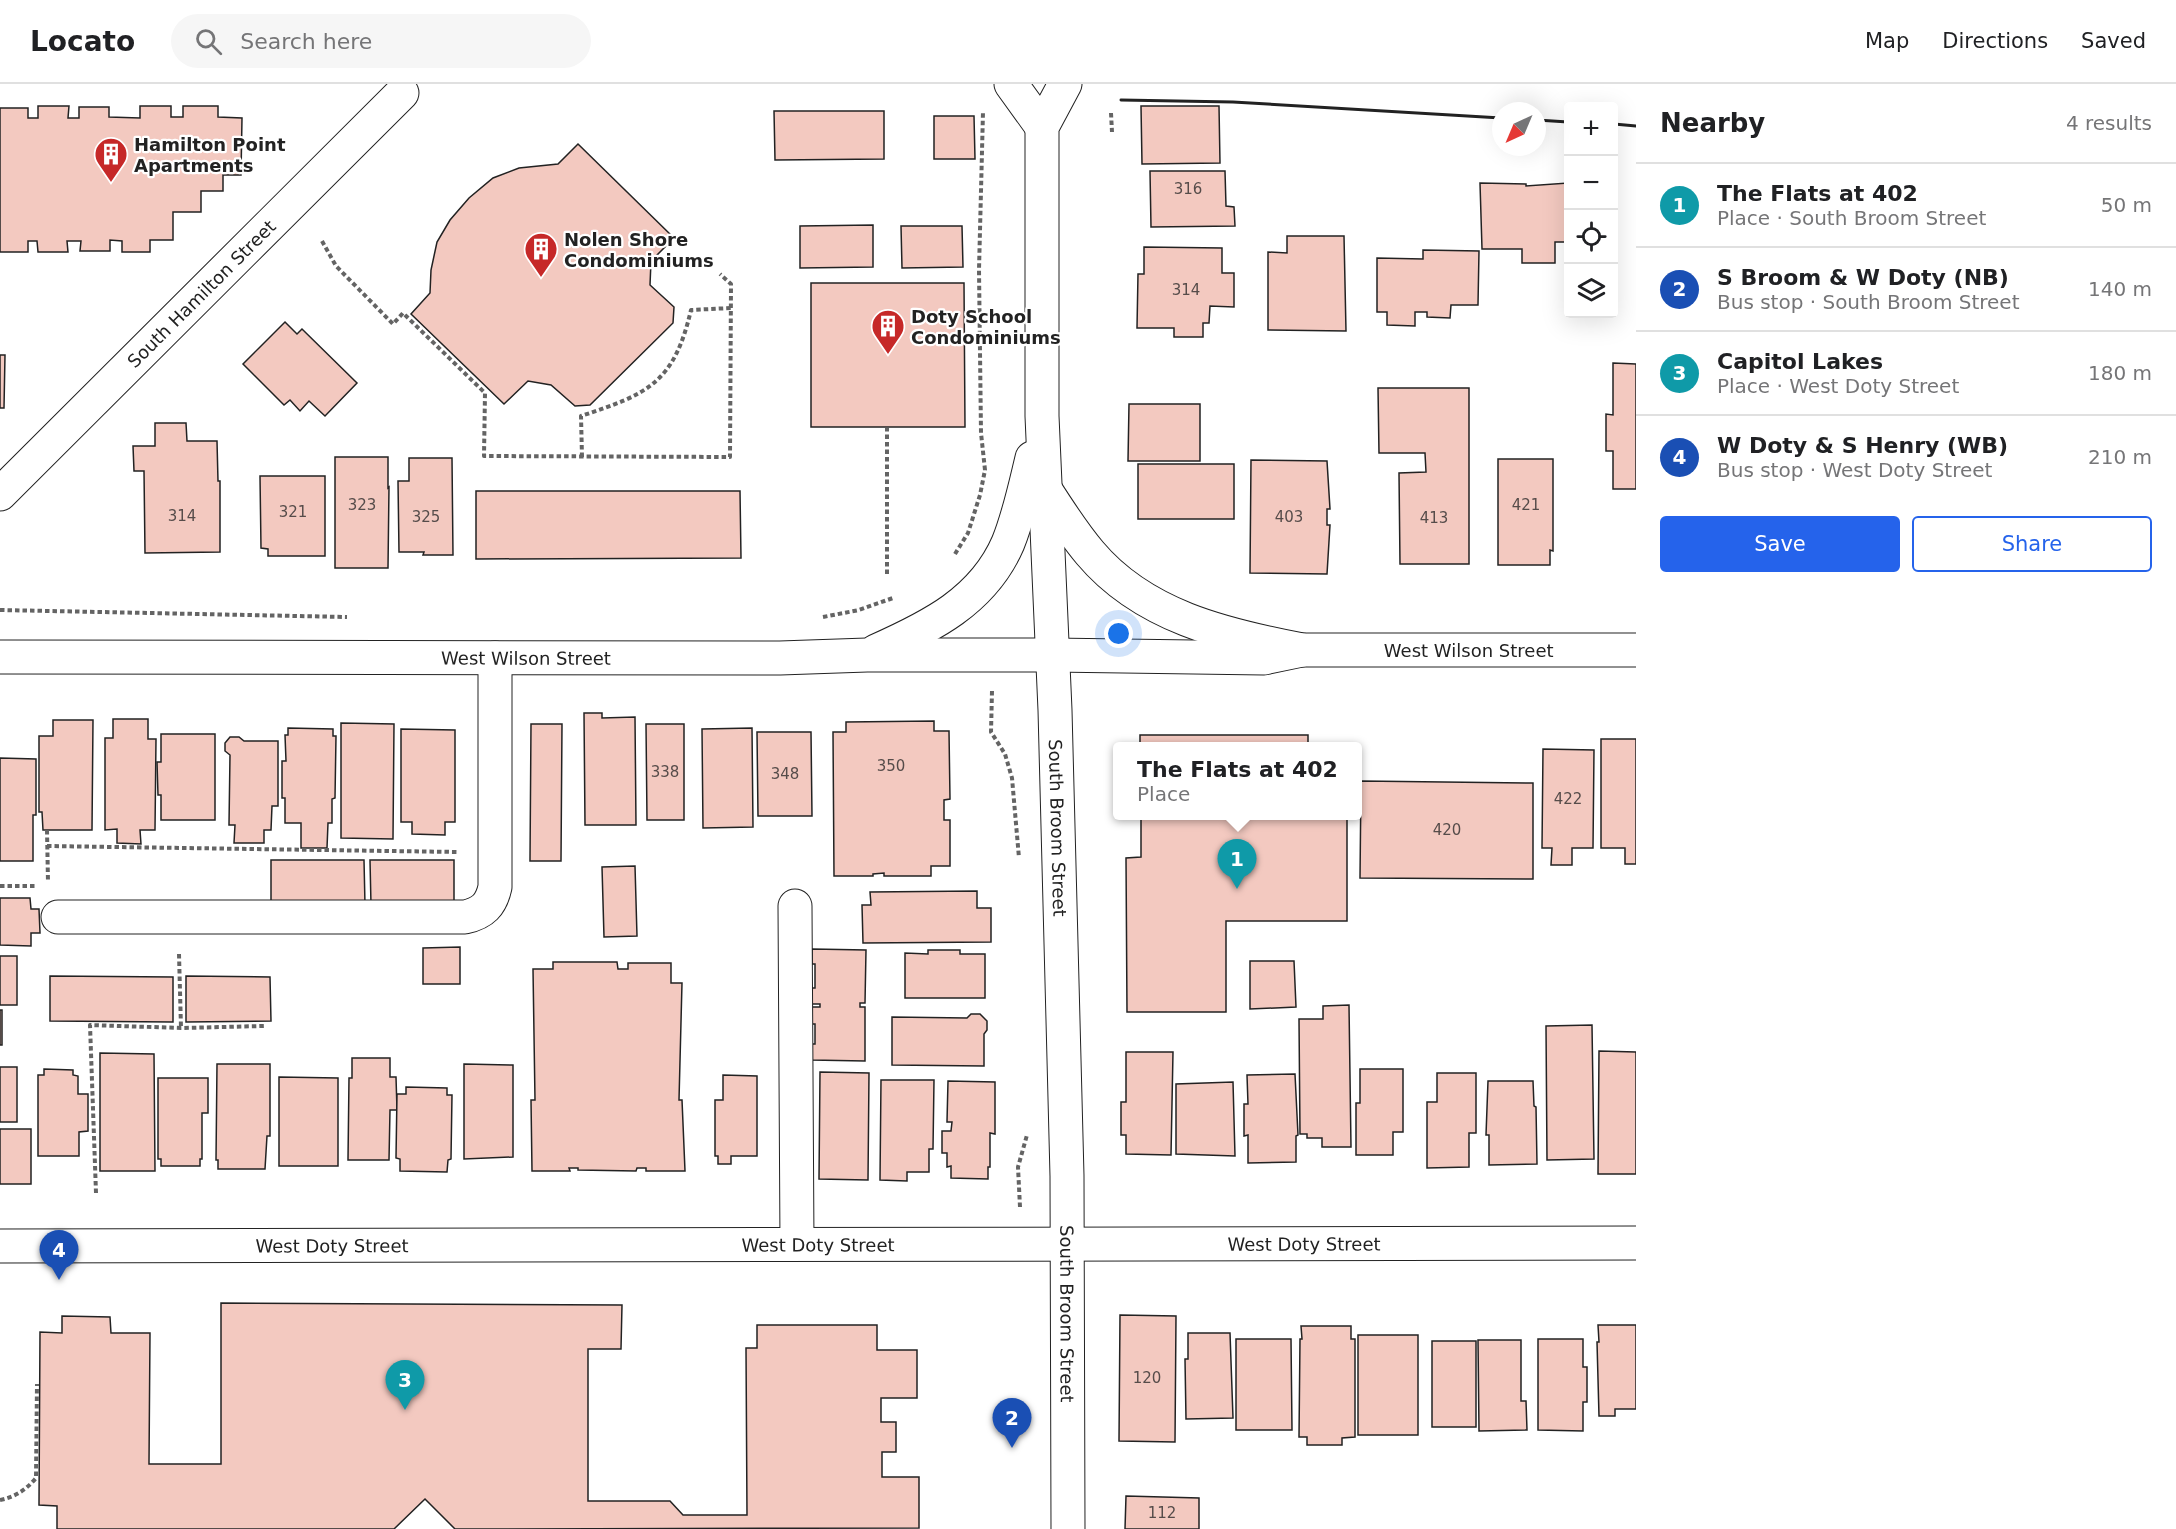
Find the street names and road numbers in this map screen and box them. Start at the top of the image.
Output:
street label: South Hamilton Street [123,215,279,372]
street label: West Wilson Street [1384,640,1554,661]
street label: West Wilson Street [441,647,611,668]
street label: South Broom Street [1045,739,1071,917]
street label: South Broom Street [1057,1225,1078,1403]
street label: West Doty Street [1227,1233,1381,1254]
street label: West Doty Street [741,1234,895,1255]
street label: West Doty Street [255,1235,409,1256]

